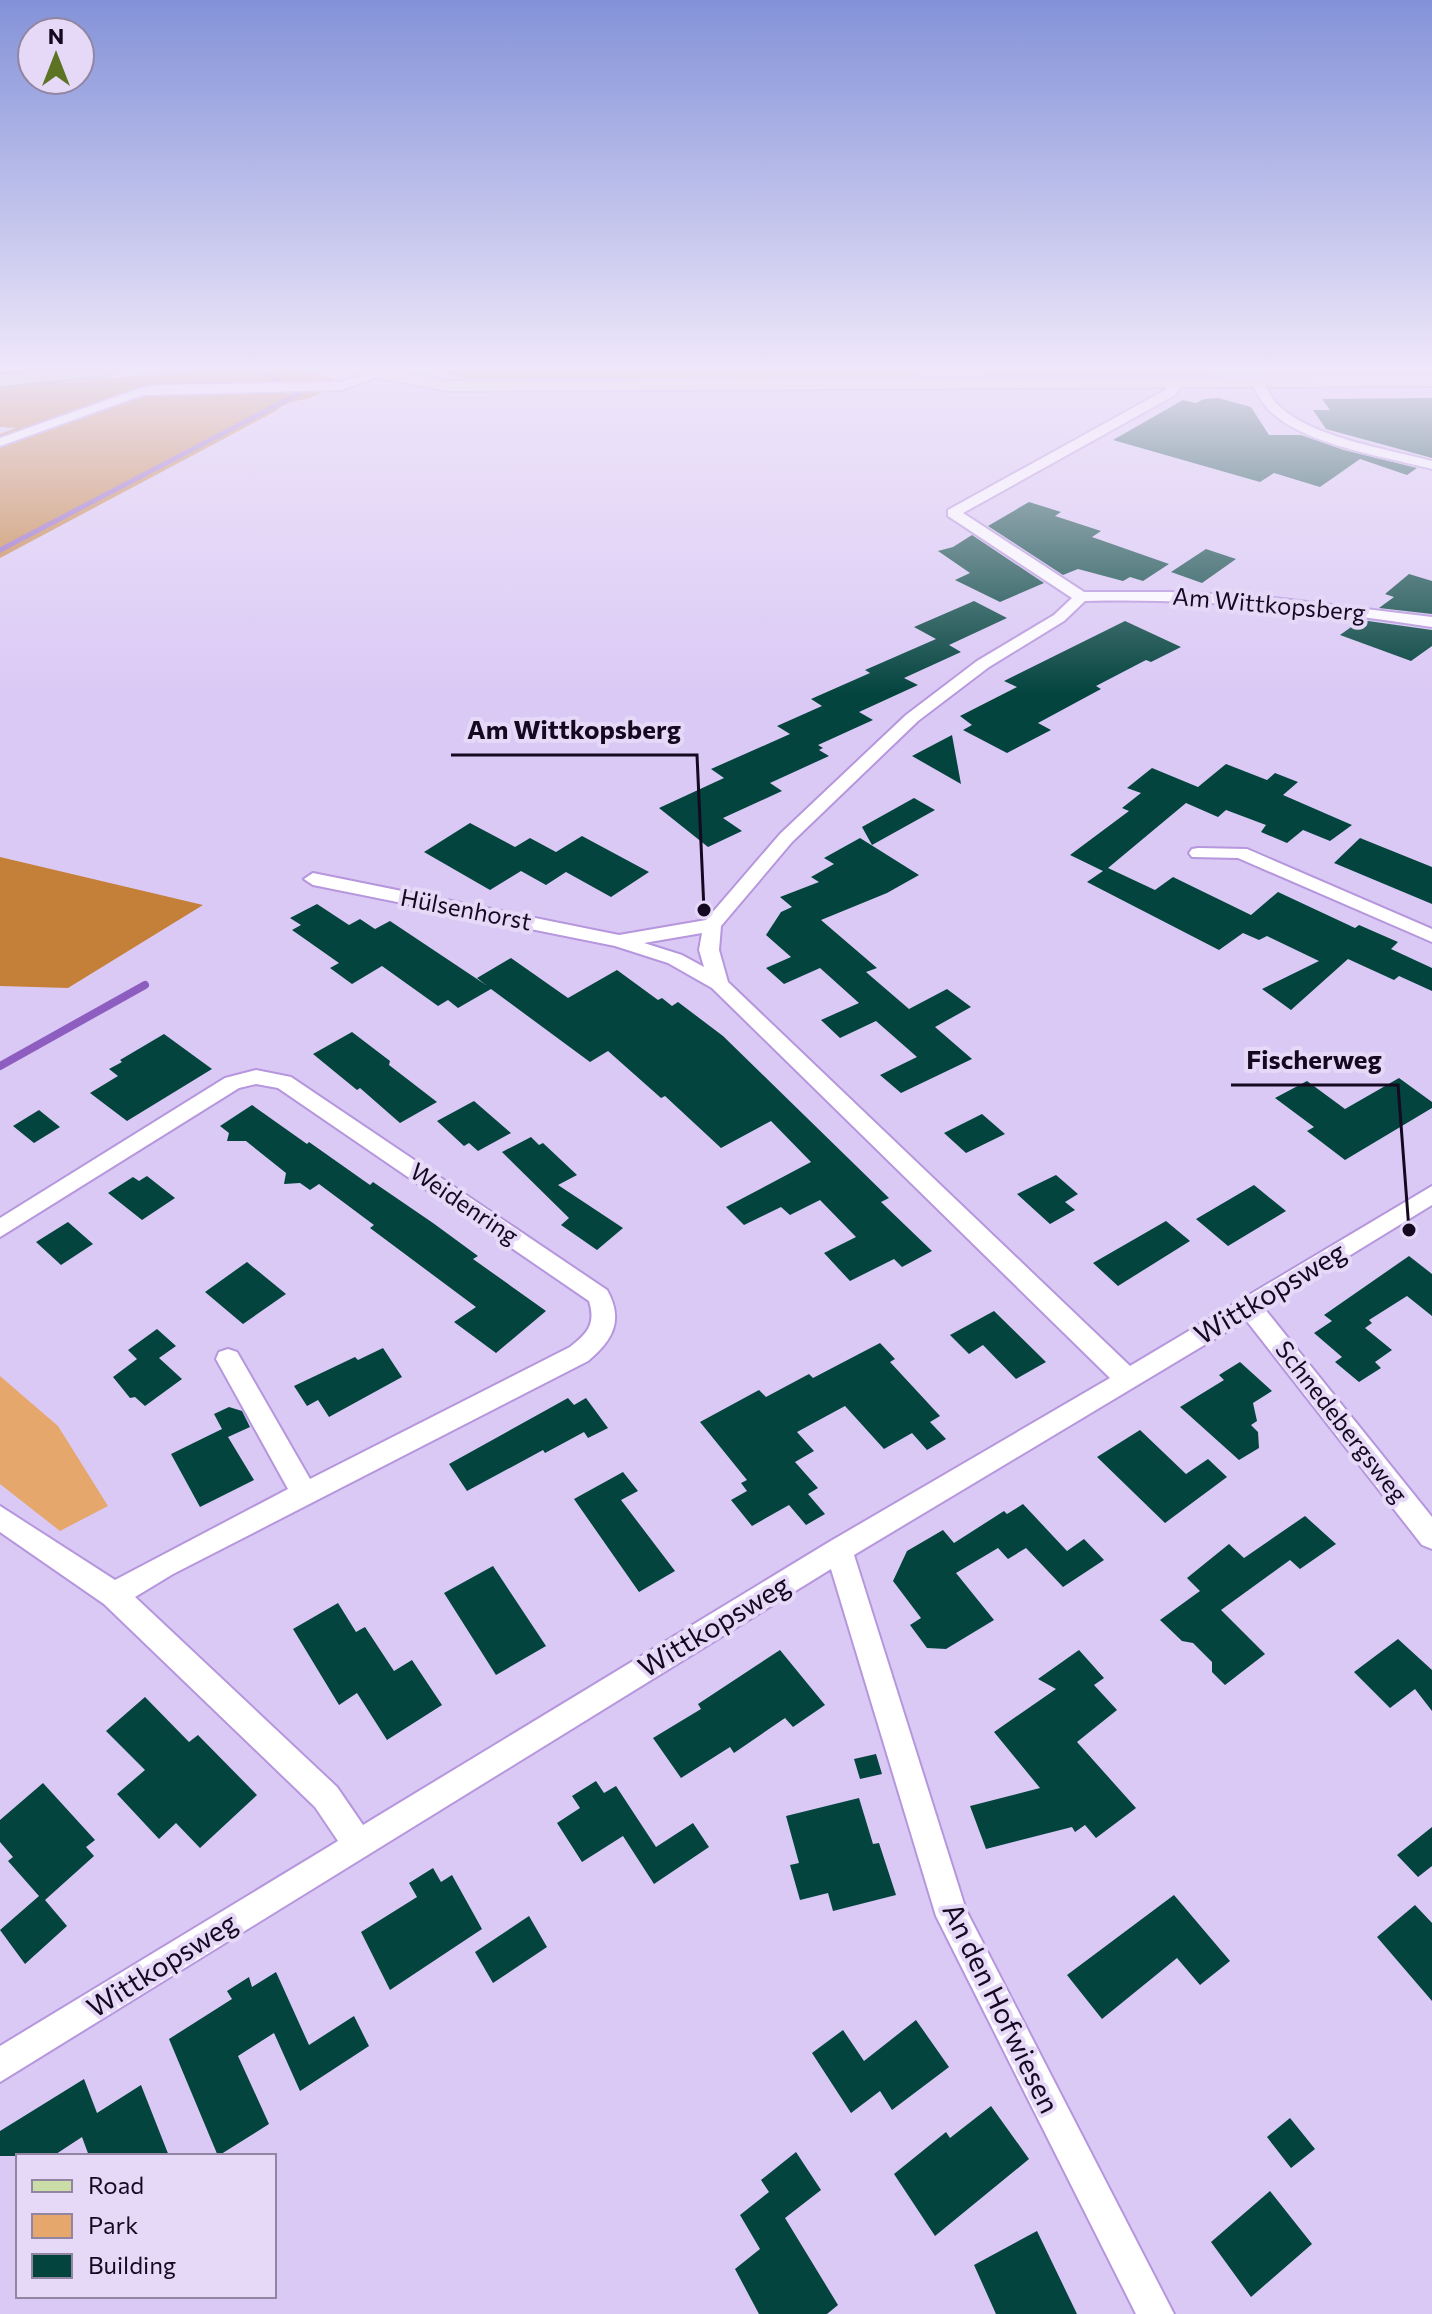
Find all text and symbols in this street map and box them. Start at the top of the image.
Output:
north arrow [16,16,96,96]
text: N [48,22,64,49]
street label: Am Wittkopsberg [1171,581,1367,626]
callout: Am Wittkopsberg [451,705,697,755]
text: Am Wittkopsberg [467,713,681,744]
street label: Hülsenhorst [398,882,534,935]
callout: Fischerweg [1231,1035,1398,1085]
text: Fischerweg [1246,1043,1382,1074]
street label: Weidenring [405,1156,525,1250]
street label: Wittkopsweg [1188,1234,1351,1351]
street label: Schnedebergsweg [1270,1334,1414,1508]
street label: Wittkopsweg [632,1567,795,1684]
street label: An den Hofwiesen [936,1897,1067,2118]
street label: Wittkopsweg [80,1905,243,2024]
legend [16,2154,276,2298]
text: Road [88,2170,144,2199]
text: Park [88,2210,138,2239]
text: Building [88,2250,176,2279]

